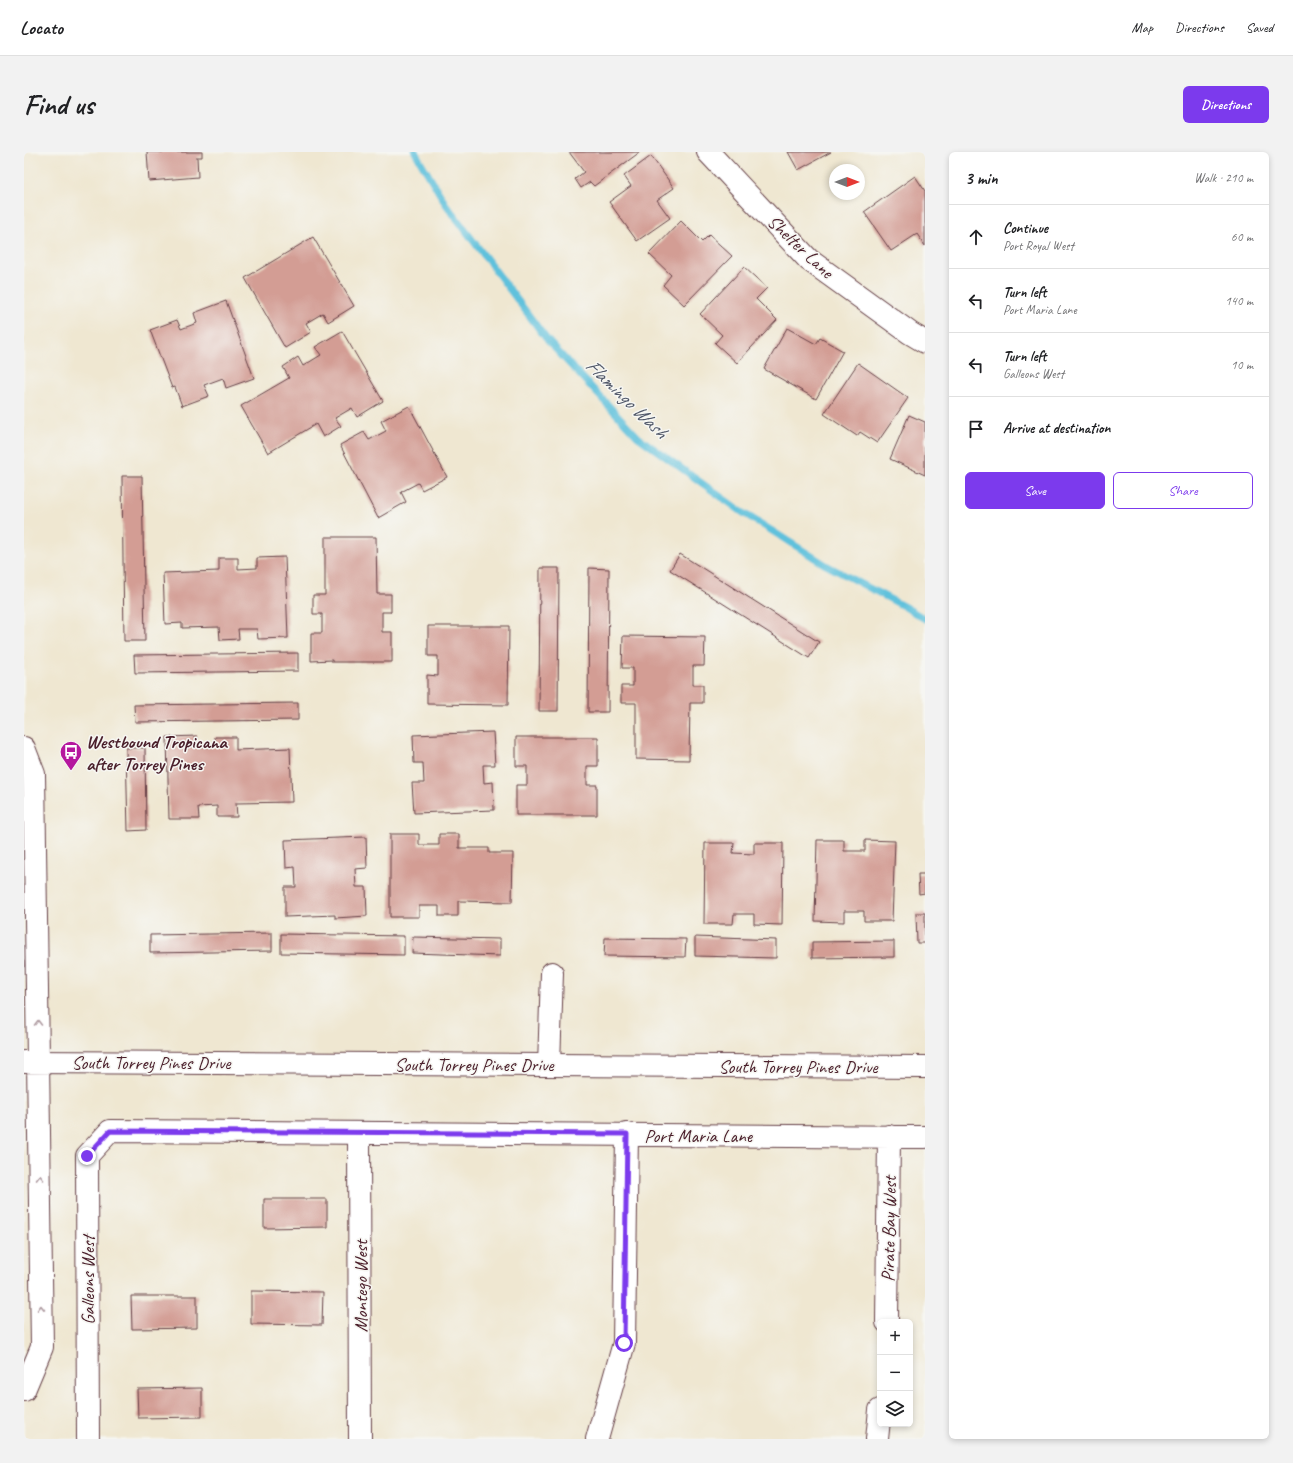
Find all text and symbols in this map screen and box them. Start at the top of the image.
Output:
text: Locato [20,16,63,40]
text: Map [1132,19,1153,36]
text: Directions [1175,19,1224,36]
text: Saved [1246,19,1273,36]
button: Directions [1183,86,1269,123]
text: Find us [24,87,94,122]
north arrow [829,164,865,200]
text: 3 min [965,168,998,189]
text: Walk · 210 m [1194,170,1253,186]
street label: Shelter Lane [762,210,840,285]
text: Continue [1003,219,1048,238]
icon: ahead [965,226,987,248]
text: 60 m [1231,229,1253,245]
text: Port Royal West [1003,238,1074,254]
text: Turn left [1003,283,1046,302]
icon: left [965,290,987,312]
text: 140 m [1225,293,1253,309]
text: Port Maria Lane [1003,302,1077,318]
text: Turn left [1003,347,1046,366]
water label: Flamingo Wash [580,353,674,445]
icon: left [965,354,987,376]
text: 10 m [1231,357,1253,373]
text: Galleons West [1003,366,1064,382]
icon: arrive [965,418,987,440]
text: Arrive at destination [1003,419,1110,438]
button: Save [965,472,1105,509]
button: Share [1113,472,1253,509]
place label: Westbound Tropicana after Torrey Pines [86,730,228,776]
bus stop icon: Westbound Tropicana after Torrey Pines [58,739,84,772]
one-way arrow [34,1020,42,1026]
street label: South Torrey Pines Drive [72,1051,232,1075]
street label: South Torrey Pines Drive [395,1053,555,1077]
street label: South Torrey Pines Drive [719,1055,879,1079]
street label: Port Maria Lane [644,1124,754,1148]
route end [78,1147,96,1165]
street label: Pirate Bay West [876,1174,902,1282]
one-way arrow [36,1175,44,1181]
street label: Galleons West [76,1233,100,1325]
street label: Montego West [349,1238,373,1332]
one-way arrow [37,1305,45,1311]
map controls [877,1319,913,1427]
button: + [877,1319,913,1355]
route start [615,1334,633,1352]
button: − [877,1355,913,1391]
button: layers [877,1391,913,1427]

